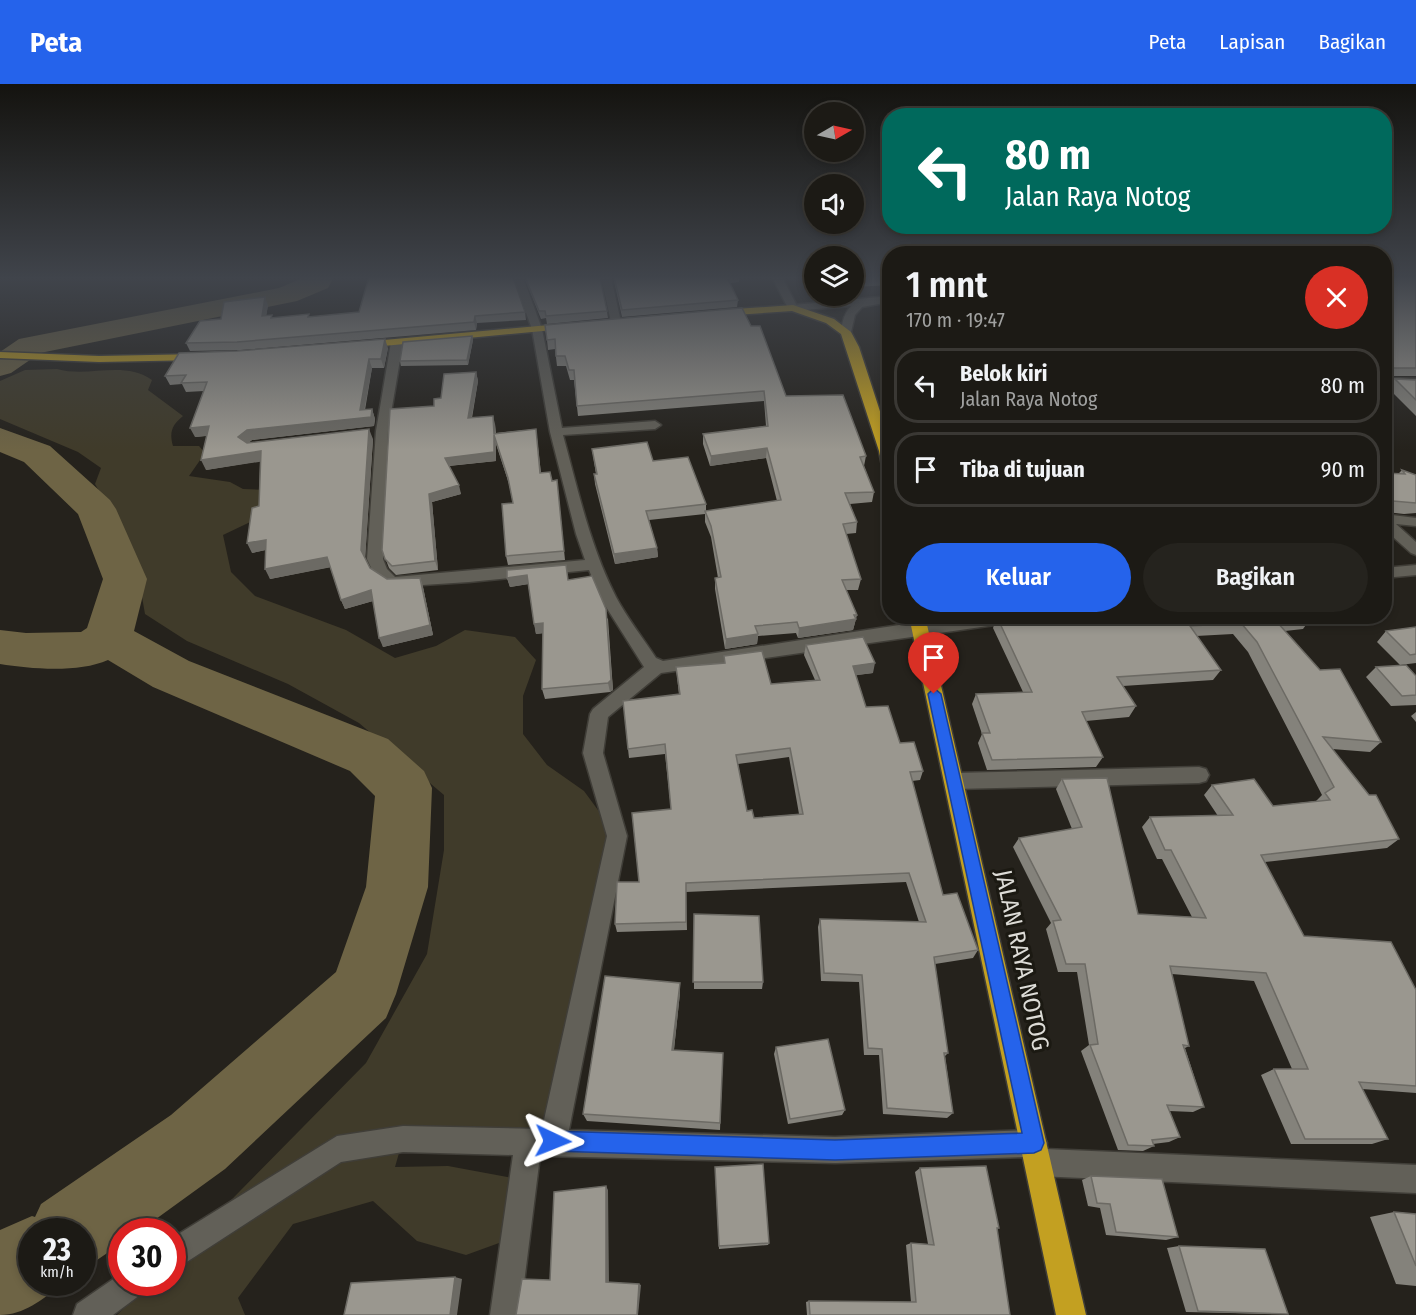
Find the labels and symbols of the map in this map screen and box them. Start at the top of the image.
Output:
north arrow [804,102,864,162]
pin [908,632,959,694]
street label: JALAN RAYA NOTOG [989,867,1055,1053]
position arrow [521,1109,585,1173]
speed limit sign: 30 [108,1218,186,1296]

